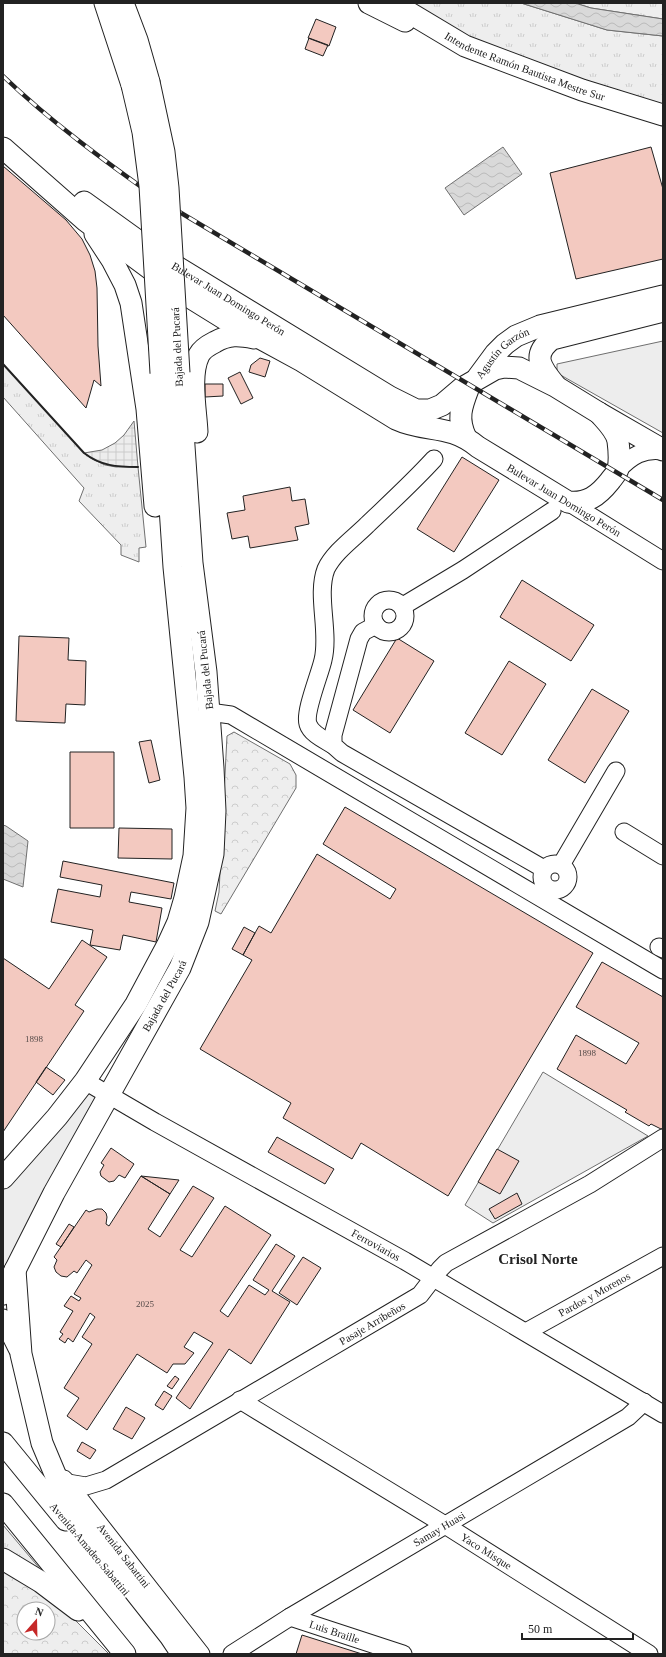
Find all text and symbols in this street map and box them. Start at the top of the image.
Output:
street label: Intendente Ramón Bautista Mestre Sur [443,29,607,103]
street label: Bulevar Juan Domingo Perón [170,259,288,338]
street label: Bajada del Pucará [169,307,185,387]
street label: Agustín Garzón [473,325,531,381]
street label: Bulevar Juan Domingo Perón [505,461,623,539]
street label: Bajada del Pucará [195,630,215,710]
street label: Bajada del Pucará [140,959,188,1034]
house number: 1898 [25,1034,44,1044]
house number: 1898 [578,1048,597,1058]
street label: Ferroviarios [350,1227,402,1263]
district label: Crisol Norte [498,1251,578,1267]
street label: Pardos y Morenos [556,1269,632,1319]
house number: 2025 [136,1299,155,1309]
street label: Pasaje Arribeños [337,1299,407,1347]
street label: Avenida Amadeo Sabattini [48,1500,132,1598]
street label: Samay Huasi [411,1509,467,1549]
street label: Avenida Sabattini [95,1521,153,1590]
street label: Yaco Misque [459,1531,514,1572]
north arrow [16,1601,56,1641]
text: N [34,1605,45,1619]
scale bar [522,1615,633,1641]
street label: Luis Braille [308,1618,361,1646]
text: 50 m [528,1622,553,1636]

